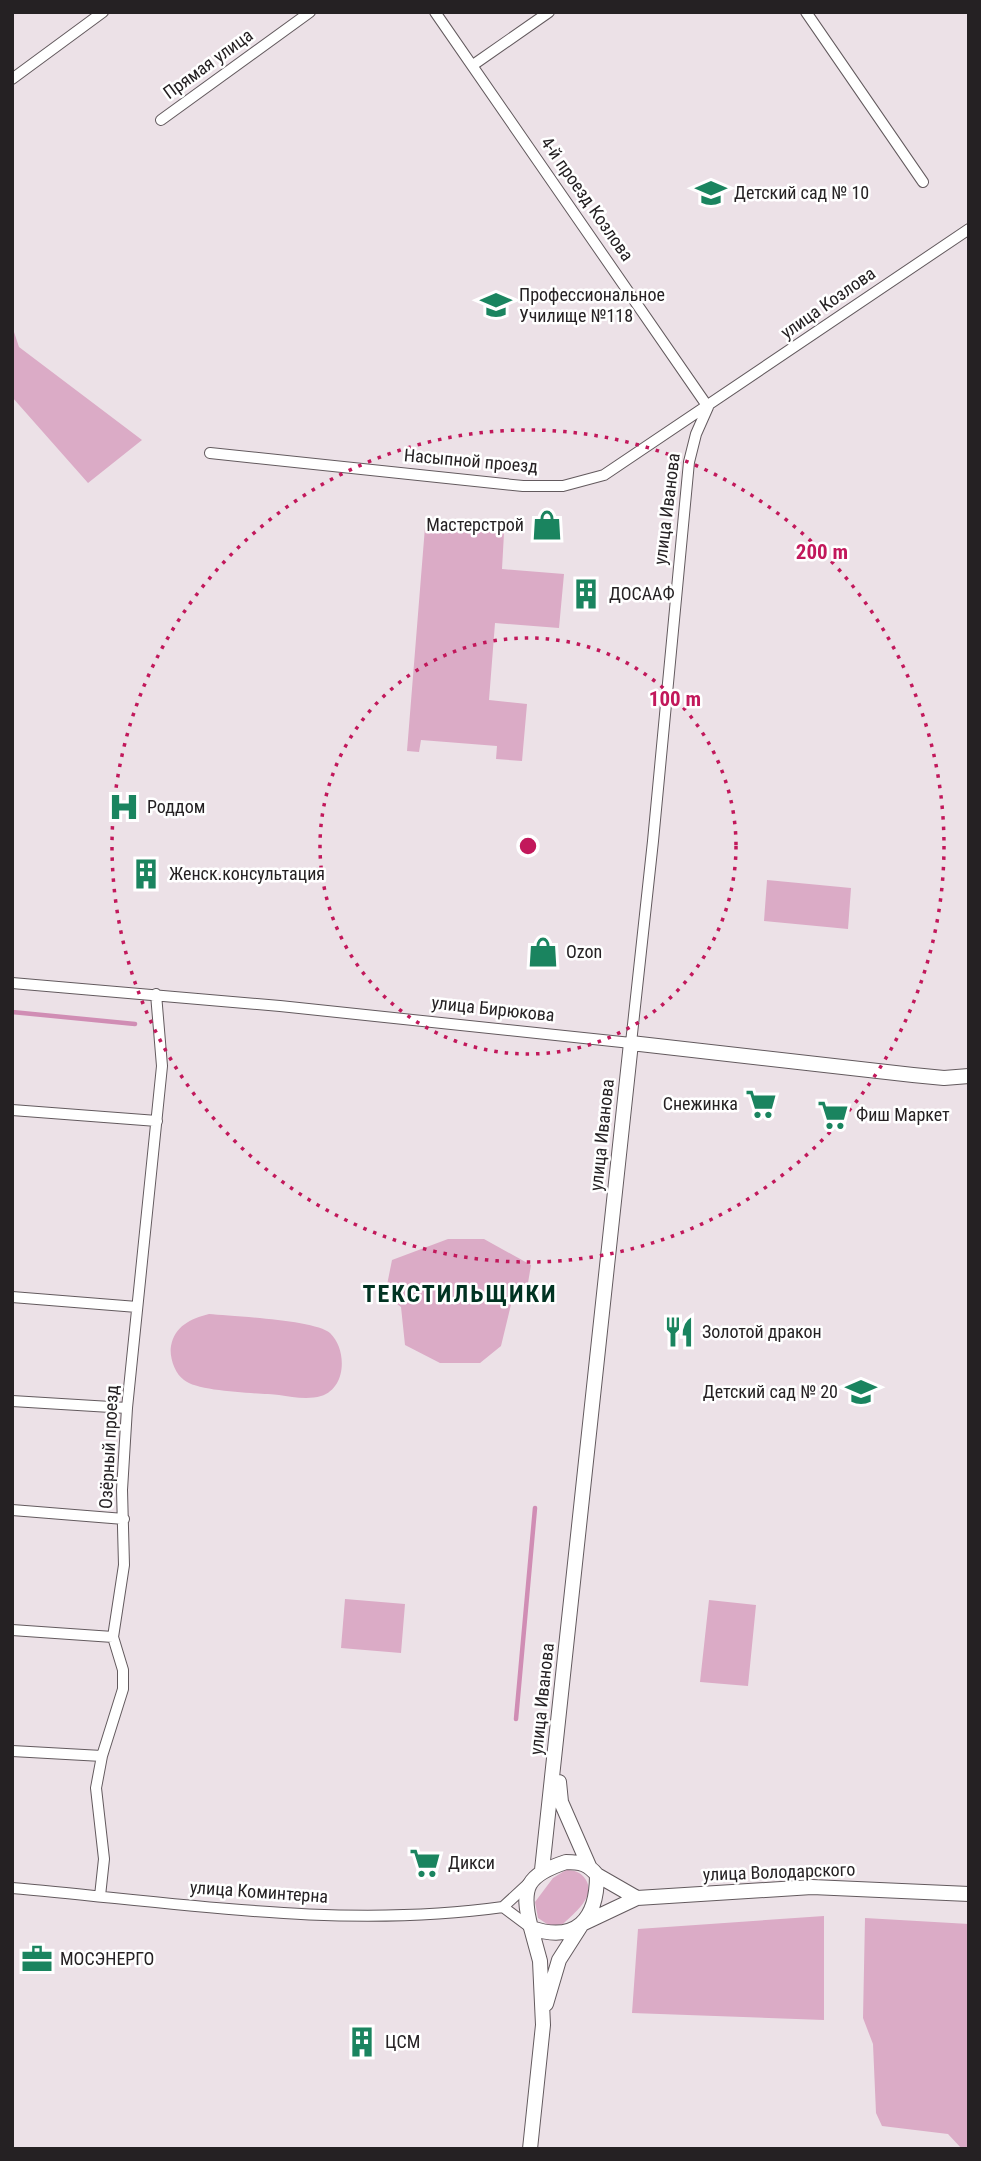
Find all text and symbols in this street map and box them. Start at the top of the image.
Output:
street label: Прямая улица [159,24,256,103]
street label: 4-й проезд Козлова [537,133,638,265]
school or university icon: Детский сад № 10 [694,176,728,210]
place label: Детский сад № 10 [734,182,869,203]
street label: улица Козлова [776,262,879,343]
place label: Профессиональное Училище №118 [519,284,665,326]
school or university icon: Профессиональное Училище №118 [479,288,513,322]
street label: Насыпной проезд [403,444,539,477]
street label: улица Иванова [649,452,684,566]
shop icon: Мастерстрой [530,508,564,542]
place label: Мастерстрой [426,514,524,535]
text: 200 m [796,540,848,564]
building icon: ДОСААФ [569,577,603,611]
place label: ДОСААФ [609,583,675,604]
text: 100 m [649,687,701,711]
hospital icon: Роддом [107,790,141,824]
place label: Роддом [147,796,205,817]
centre of rings [516,834,540,858]
building icon: Женск.консультация [129,857,163,891]
place label: Женск.консультация [169,863,325,884]
shop icon: Ozon [526,935,560,969]
place label: Ozon [566,941,602,962]
street label: улица Бирюкова [431,992,556,1025]
street label: улица Иванова [585,1078,618,1192]
supermarket icon: Снежинка [744,1087,778,1121]
place label: Снежинка [663,1093,738,1114]
supermarket icon: Фиш Маркет [816,1098,850,1132]
place label: Фиш Маркет [856,1104,950,1125]
district label: ТЕКСТИЛЬЩИКИ [362,1280,558,1308]
restaurant icon: Золотой дракон [662,1315,696,1349]
place label: Золотой дракон [702,1321,822,1342]
school or university icon: Детский сад № 20 [844,1375,878,1409]
place label: Детский сад № 20 [703,1381,838,1402]
street label: Озёрный проезд [95,1384,122,1509]
street label: улица Иванова [525,1642,558,1756]
supermarket icon: Дикси [408,1846,442,1880]
place label: Дикси [448,1852,495,1873]
street label: улица Володарского [702,1858,856,1885]
street label: улица Коминтерна [189,1876,329,1907]
office icon: МОСЭНЕРГО [20,1942,54,1976]
place label: МОСЭНЕРГО [60,1948,154,1969]
building icon: ЦСМ [345,2025,379,2059]
place label: ЦСМ [385,2031,420,2052]

